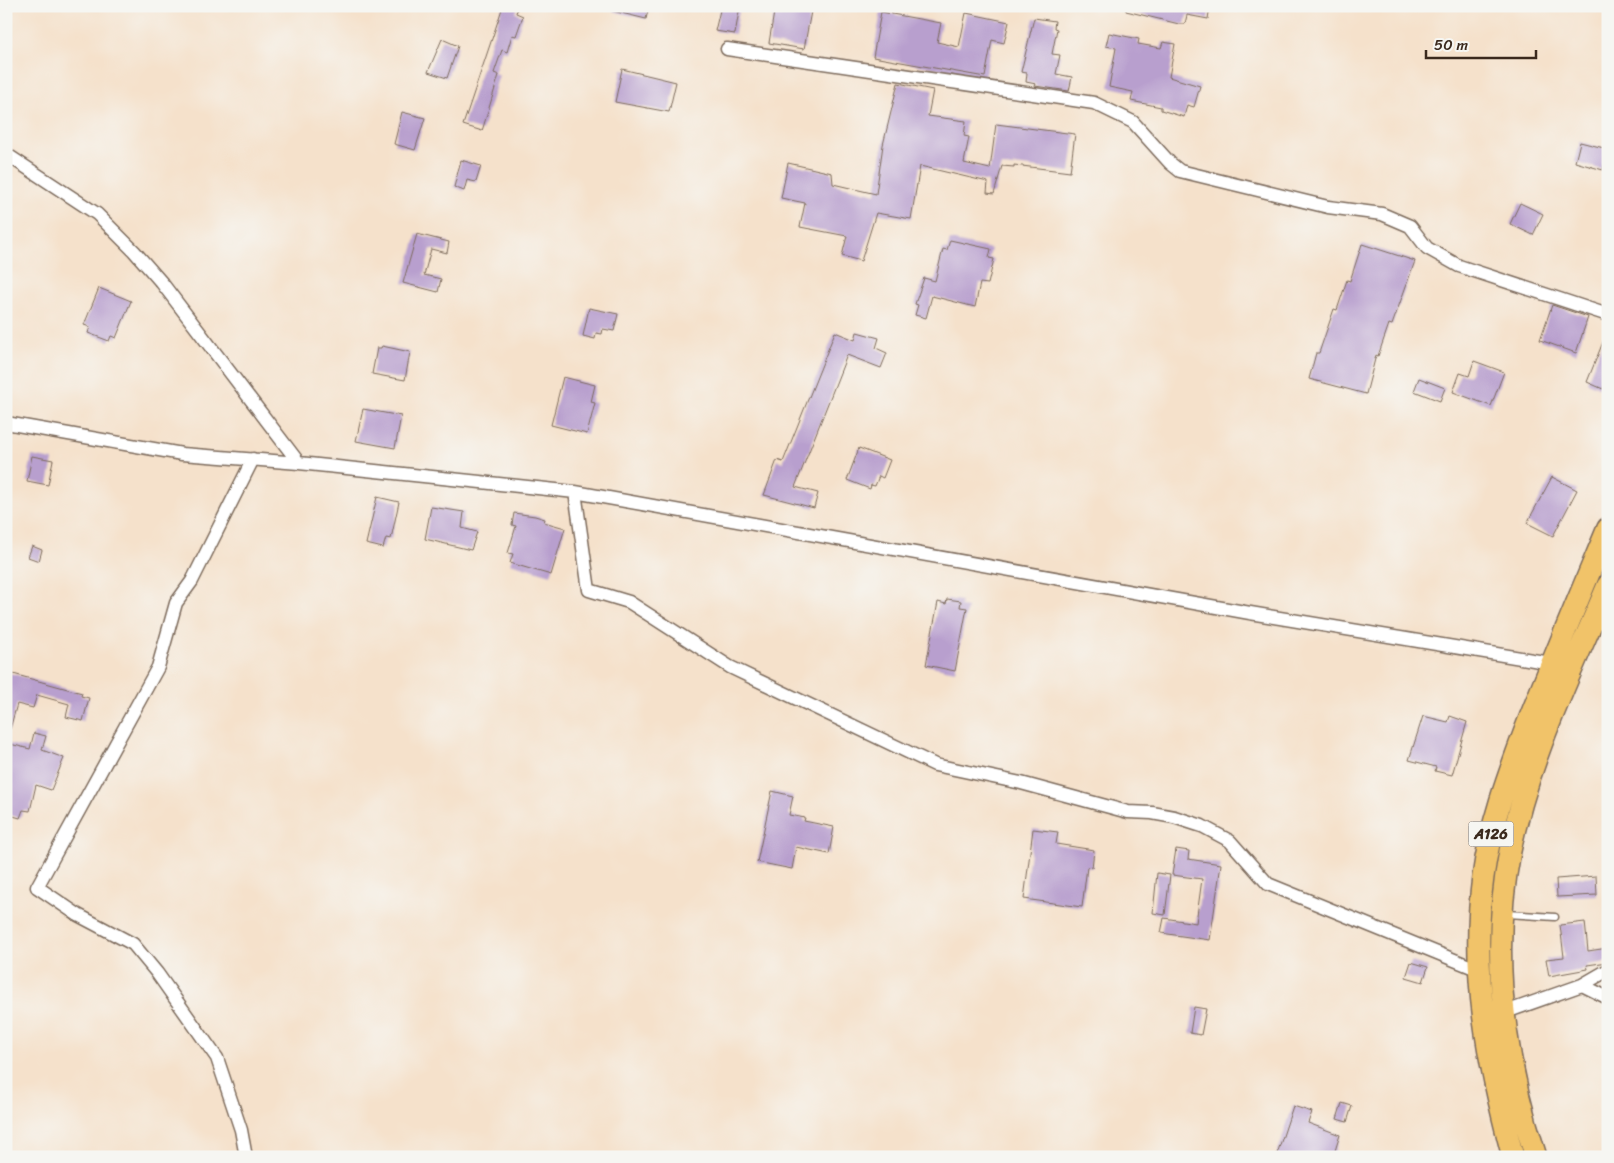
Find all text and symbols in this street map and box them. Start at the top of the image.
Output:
scale bar [1426,28,1536,60]
text: 50 m [1434,32,1469,58]
road number: A126 [1468,822,1514,846]

